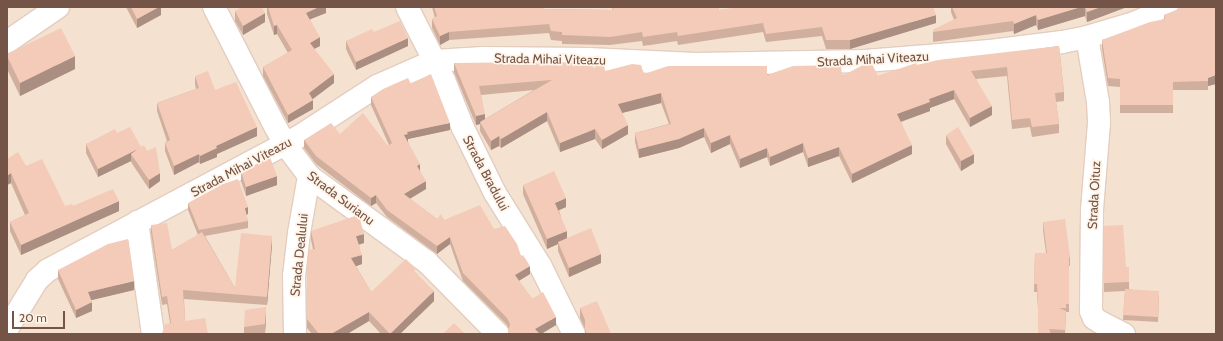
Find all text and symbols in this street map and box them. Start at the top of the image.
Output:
street label: Strada Mihai Viteazu [817,48,929,70]
street label: Strada Mihai Viteazu [494,50,606,68]
street label: Strada Bradului [460,133,512,213]
street label: Strada Mihai Viteazu [188,134,294,200]
street label: Strada Oituz [1084,160,1104,230]
street label: Strada Surianu [304,168,378,228]
street label: Strada Dealului [287,213,311,297]
scale bar [14,303,67,329]
text: 20 m [19,310,47,325]

